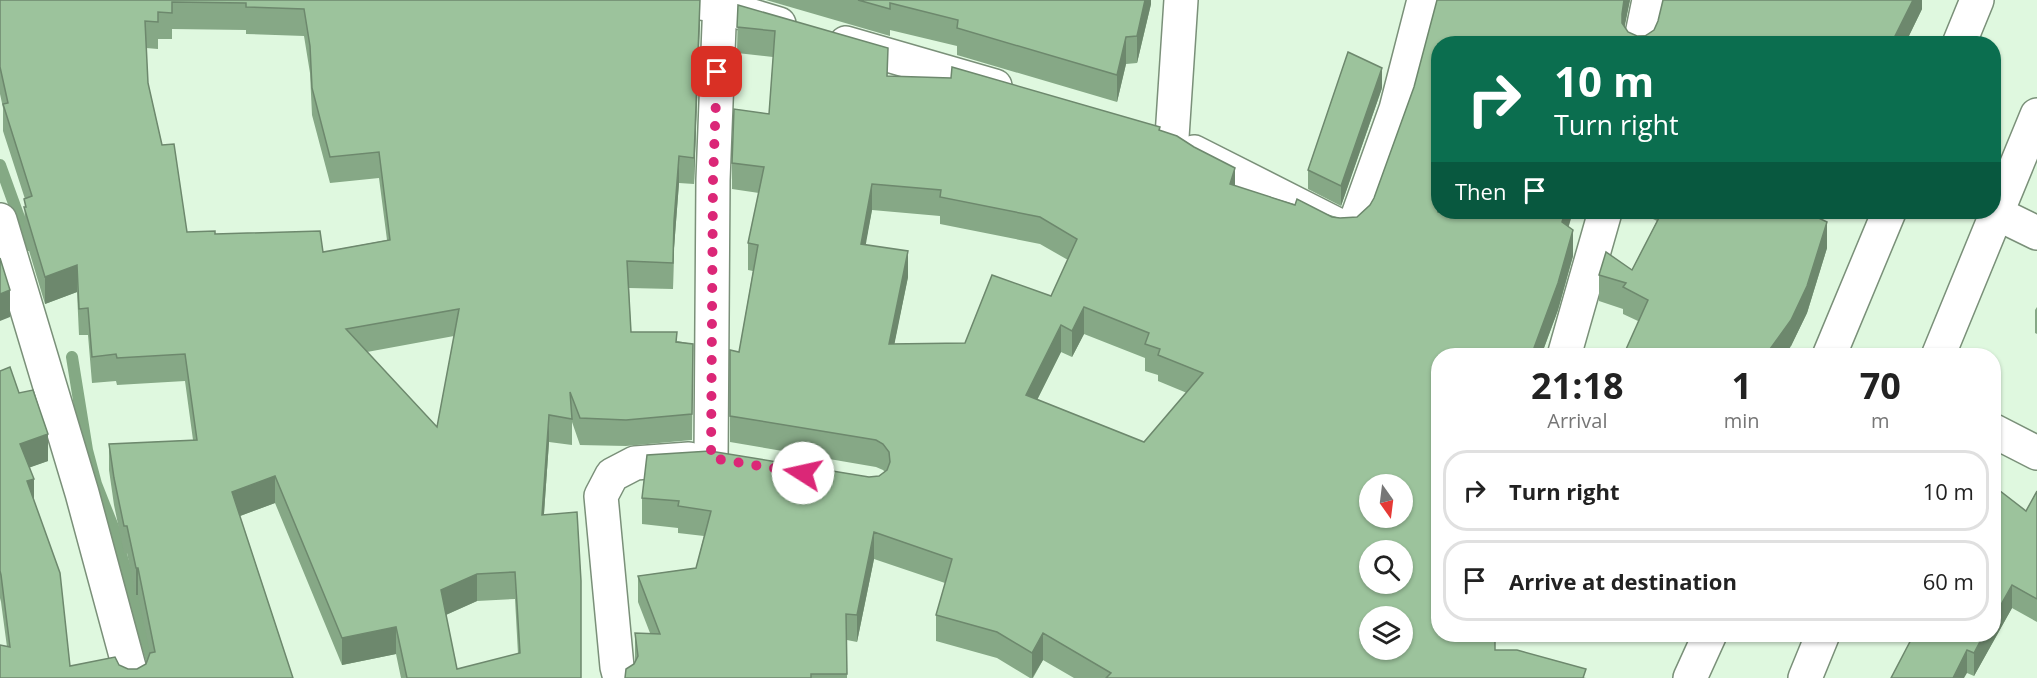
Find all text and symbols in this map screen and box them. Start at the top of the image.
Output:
pin [691,46,742,97]
text: 10 m [1554,52,1654,109]
icon: arrive [700,55,733,88]
icon: right [1455,60,1533,138]
text: Turn right [1554,106,1679,143]
icon: arrive [1518,174,1551,207]
text: Then [1455,176,1506,206]
text: 21:18 [1531,361,1624,410]
text: 1 [1731,361,1752,410]
text: 70 [1860,361,1901,410]
text: Arrival [1547,407,1608,434]
text: min [1724,407,1760,434]
text: m [1871,407,1890,434]
position arrow [771,441,835,505]
north arrow [1359,474,1413,528]
map controls [1359,474,1413,660]
icon: right [1458,474,1491,507]
text: Turn right [1509,476,1620,506]
text: 10 m [1923,476,1974,506]
button: search [1359,540,1413,594]
icon: arrive [1458,564,1491,597]
text: Arrive at destination [1509,566,1737,596]
text: 60 m [1923,566,1974,596]
button: layers [1359,606,1413,660]

